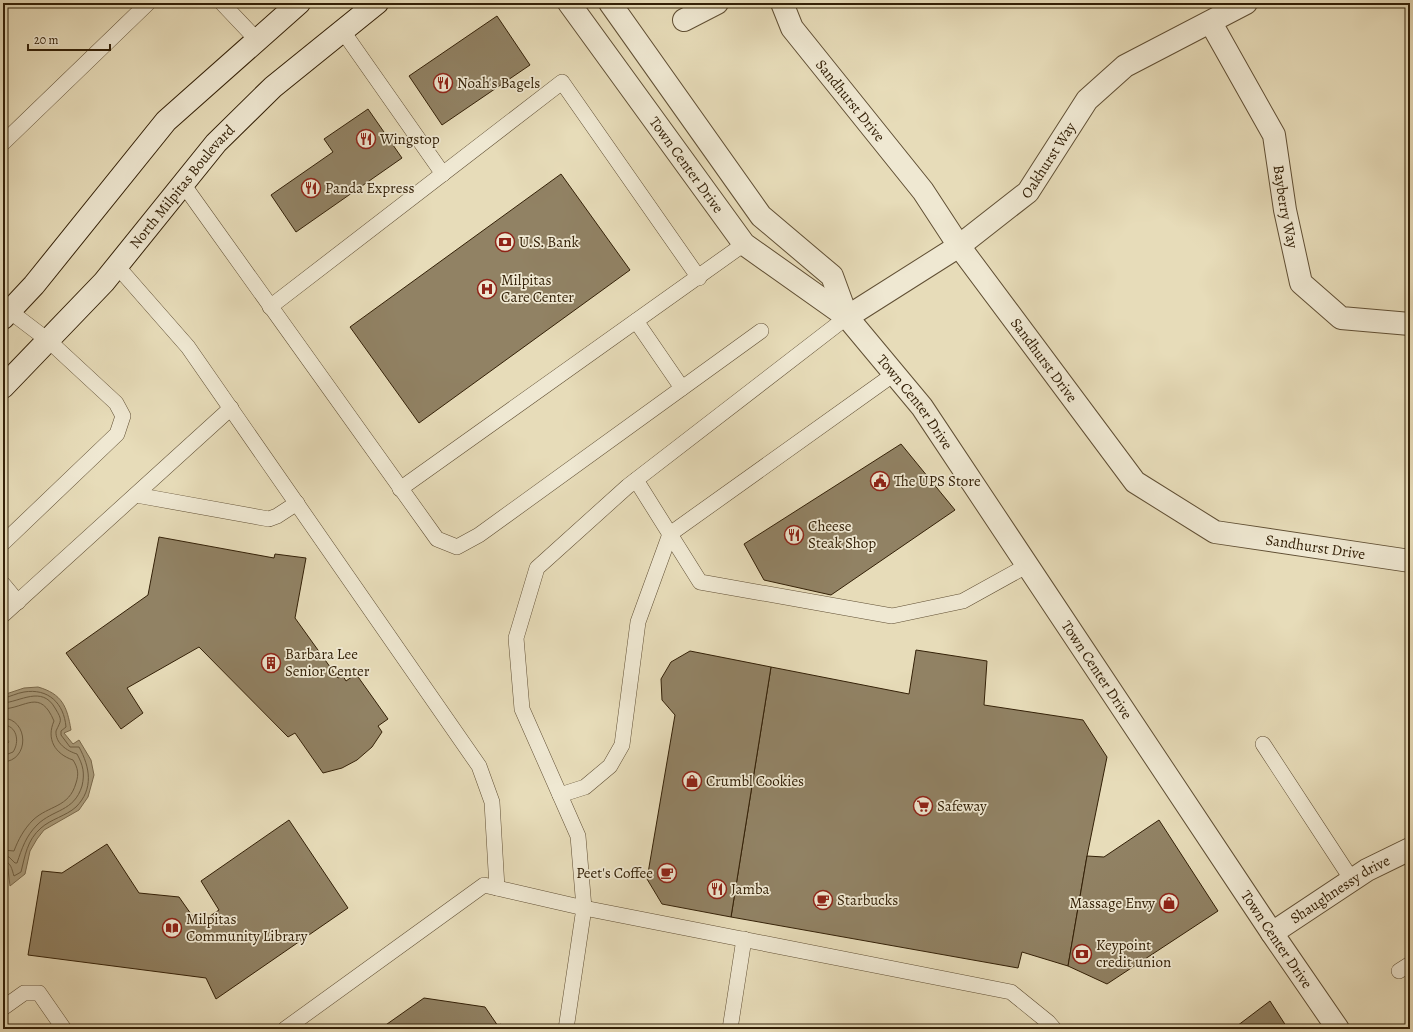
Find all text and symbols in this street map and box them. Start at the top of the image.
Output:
scale bar [28,26,110,52]
text: 20 m [34,32,58,48]
street label: Sandhurst Drive [811,55,890,146]
restaurant icon: Noah's Bagels [432,72,454,94]
place label: Noah's Bagels [457,73,540,93]
street label: Town Center Drive [645,113,728,217]
street label: Oakhurst Way [1017,118,1080,203]
street label: North Milpitas Boulevard [125,120,240,253]
restaurant icon: Wingstop [355,128,377,150]
place label: Wingstop [379,129,440,149]
street label: Bayberry Way [1269,164,1303,250]
restaurant icon: Panda Express [300,177,322,199]
place label: Panda Express [325,178,414,198]
bank icon: U.S. Bank [494,231,516,253]
place label: U.S. Bank [519,232,580,252]
place label: Milpitas Care Center [501,270,574,307]
hospital icon: Milpitas Care Center [476,278,498,300]
street label: Sandhurst Drive [1006,314,1082,406]
street label: Town Center Drive [872,350,958,454]
public building icon: The UPS Store [869,470,891,492]
place label: The UPS Store [894,471,981,491]
place label: Cheese Steak Shop [808,516,876,553]
restaurant icon: Cheese Steak Shop [783,524,805,546]
street label: Sandhurst Drive [1264,530,1367,564]
street label: Town Center Drive [1057,617,1137,723]
place label: Barbara Lee Senior Center [285,644,370,681]
building icon: Barbara Lee Senior Center [260,652,282,674]
shop icon: Crumbl Cookies [681,770,703,792]
place label: Crumbl Cookies [706,771,804,791]
supermarket icon: Safeway [912,795,934,817]
place label: Safeway [937,796,987,816]
street label: Shaughnessy drive [1286,850,1393,928]
cafe icon: Peet's Coffee [656,862,678,884]
place label: Peet's Coffee [576,863,653,883]
restaurant icon: Jamba [706,878,728,900]
place label: Jamba [731,879,770,899]
street label: Town Center Drive [1236,886,1317,993]
cafe icon: Starbucks [812,889,834,911]
place label: Starbucks [837,890,898,910]
shop icon: Massage Envy [1158,892,1180,914]
place label: Massage Envy [1069,893,1155,913]
place label: Milpitas Community Library [186,909,308,946]
library icon: Milpitas Community Library [161,917,183,939]
place label: Keypoint credit union [1096,935,1171,972]
bank icon: Keypoint credit union [1071,943,1093,965]

